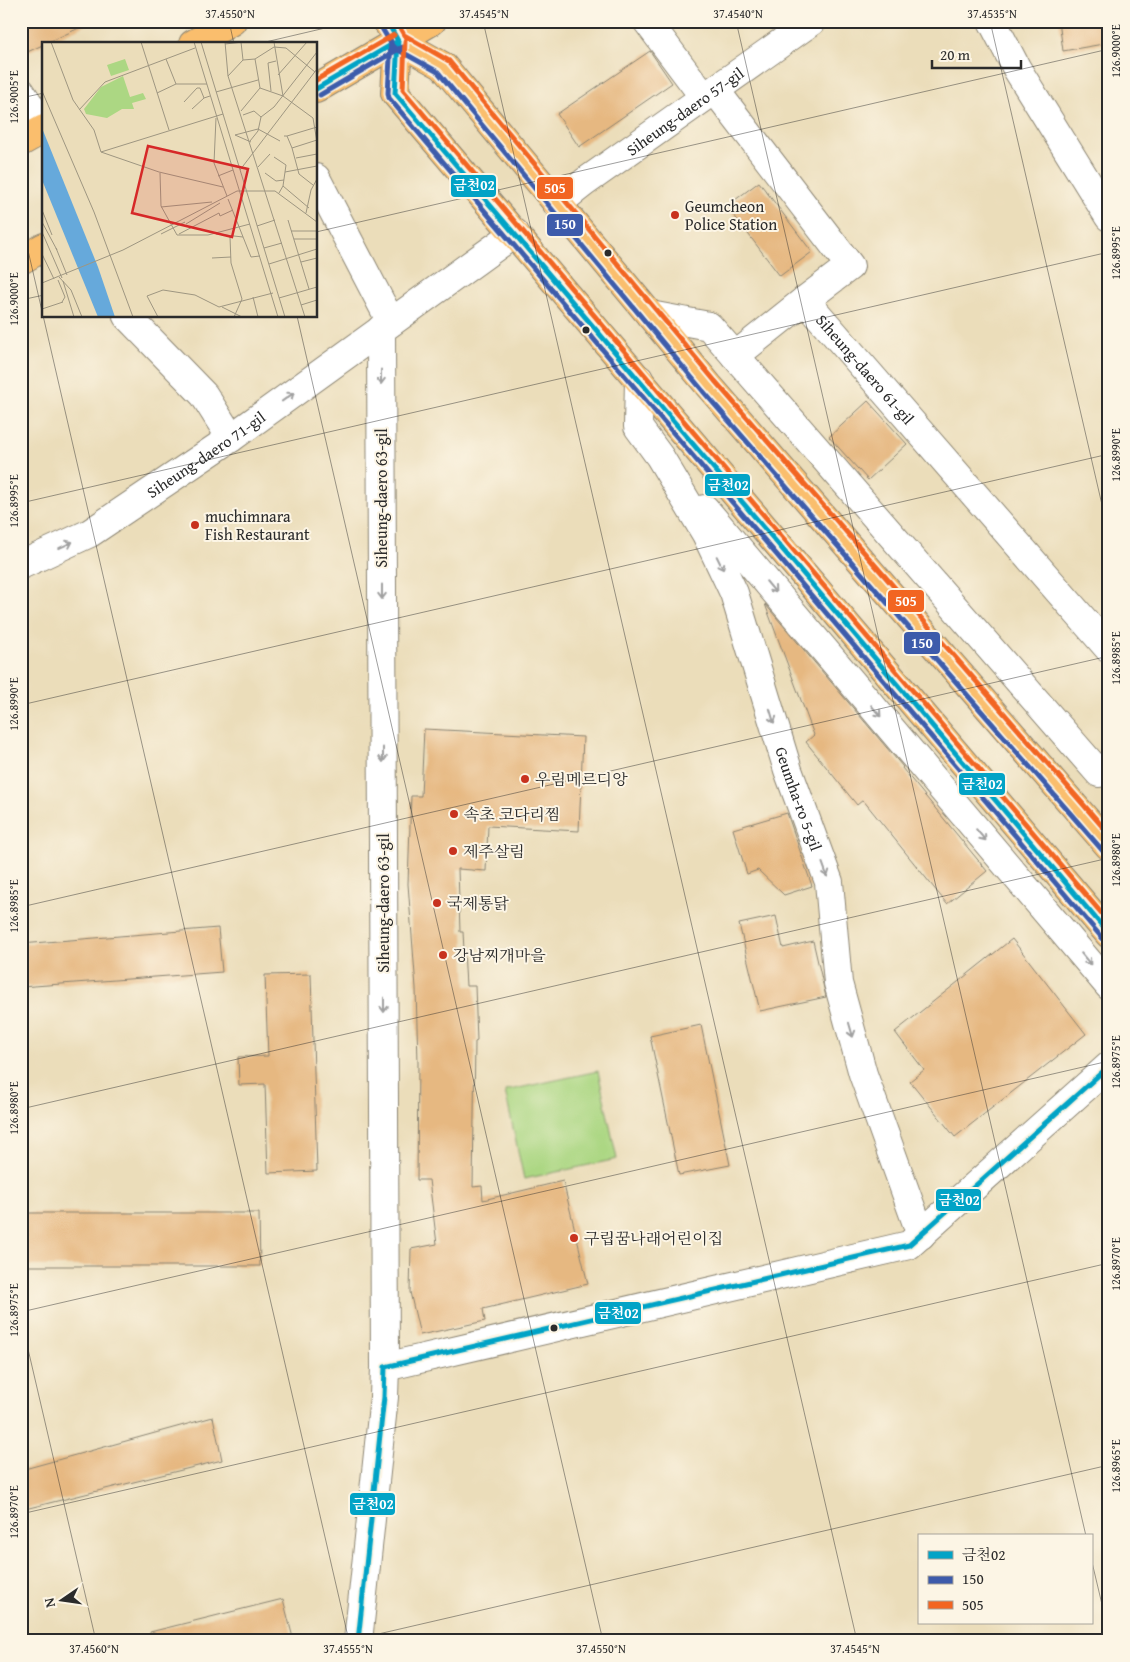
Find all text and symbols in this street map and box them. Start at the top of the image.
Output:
text: 37.4550°N [205,5,255,22]
text: 37.4545°N [459,5,509,22]
text: 37.4540°N [713,5,763,22]
text: 37.4535°N [967,5,1017,22]
text: 126.9000°E [1107,24,1124,78]
scale bar [932,38,1021,70]
inset map [42,42,318,318]
text: 20 m [940,44,971,65]
street label: Siheung-daero 57-gil [621,61,749,161]
text: 126.9005°E [5,70,22,124]
line badge: 금천02 [450,174,497,198]
text: 금천02 [453,175,495,195]
line badge: 505 [536,176,574,200]
text: 505 [544,178,566,198]
place label: Geumcheon Police Station [685,194,777,236]
marker: Geumcheon Police Station [669,209,681,221]
line badge: 150 [546,213,584,237]
text: 150 [554,214,576,234]
text: 126.8995°E [1107,226,1124,280]
unlabelled marker [603,248,613,258]
text: 126.9000°E [5,272,22,326]
street label: Siheung-daero 61-gil [810,309,920,430]
unlabelled marker [581,325,591,335]
one-way arrow [376,369,386,385]
one-way arrow [281,391,294,402]
street label: Siheung-daero 71-gil [142,405,271,504]
street label: Siheung-daero 63-gil [369,428,393,568]
text: 126.8990°E [1107,428,1124,482]
line badge: 금천02 [704,473,751,497]
text: 126.8995°E [5,474,22,528]
text: 금천02 [707,475,749,495]
place label: muchimnara Fish Restaurant [205,504,310,546]
marker: muchimnara Fish Restaurant [189,519,201,531]
one-way arrow [58,540,73,549]
one-way arrow [716,555,725,570]
one-way arrow [765,581,777,594]
one-way arrow [377,584,387,600]
line badge: 505 [887,589,925,613]
text: 505 [895,591,917,611]
line badge: 150 [903,631,941,655]
text: 126.8985°E [1107,631,1124,685]
text: 150 [911,633,933,653]
text: 126.8990°E [5,677,22,731]
one-way arrow [870,705,882,718]
one-way arrow [768,708,778,724]
street label: Geumha-ro 5-gil [770,744,829,855]
one-way arrow [378,746,388,763]
place label: 우림메르디앙 [535,767,628,791]
line badge: 금천02 [958,772,1006,796]
marker: 우림메르디앙 [519,773,531,785]
text: 금천02 [961,774,1003,794]
place label: 속초 코다리찜 [464,802,560,826]
marker: 속초 코다리찜 [448,808,460,820]
one-way arrow [975,829,987,842]
street label: Siheung-daero 63-gil [371,833,395,973]
text: 126.8980°E [1107,833,1124,887]
place label: 제주살림 [463,839,525,863]
marker: 제주살림 [447,845,459,857]
one-way arrow [821,862,830,877]
text: 126.8985°E [5,879,22,933]
place label: 국제통닭 [447,891,509,915]
marker: 국제통닭 [431,897,443,909]
place label: 강남찌개마을 [453,943,546,967]
marker: 강남찌개마을 [437,949,449,961]
one-way arrow [1080,953,1092,966]
one-way arrow [379,996,389,1013]
one-way arrow [846,1021,856,1037]
text: 126.8975°E [1107,1035,1124,1089]
text: 126.8980°E [5,1081,22,1135]
line badge: 금천02 [935,1188,982,1212]
text: 금천02 [938,1190,980,1210]
place label: 구립꿈나래어린이집 [584,1226,723,1250]
marker: 구립꿈나래어린이집 [568,1232,580,1244]
text: 126.8970°E [1107,1237,1124,1291]
text: 126.8975°E [5,1283,22,1337]
line badge: 금천02 [594,1301,642,1325]
text: 금천02 [597,1303,639,1323]
unlabelled marker [549,1323,559,1333]
text: 126.8965°E [1107,1439,1124,1493]
text: 126.8970°E [5,1485,22,1539]
line badge: 금천02 [349,1492,396,1516]
text: 금천02 [352,1494,394,1514]
legend [918,1534,1092,1624]
text: 금천02 [962,1544,1005,1565]
text: 150 [962,1568,984,1589]
north arrow [38,1574,88,1624]
text: 505 [962,1594,984,1615]
text: N [38,1595,60,1610]
text: 37.4560°N [69,1640,119,1657]
text: 37.4555°N [323,1640,373,1657]
text: 37.4550°N [576,1640,626,1657]
text: 37.4545°N [830,1640,880,1657]

